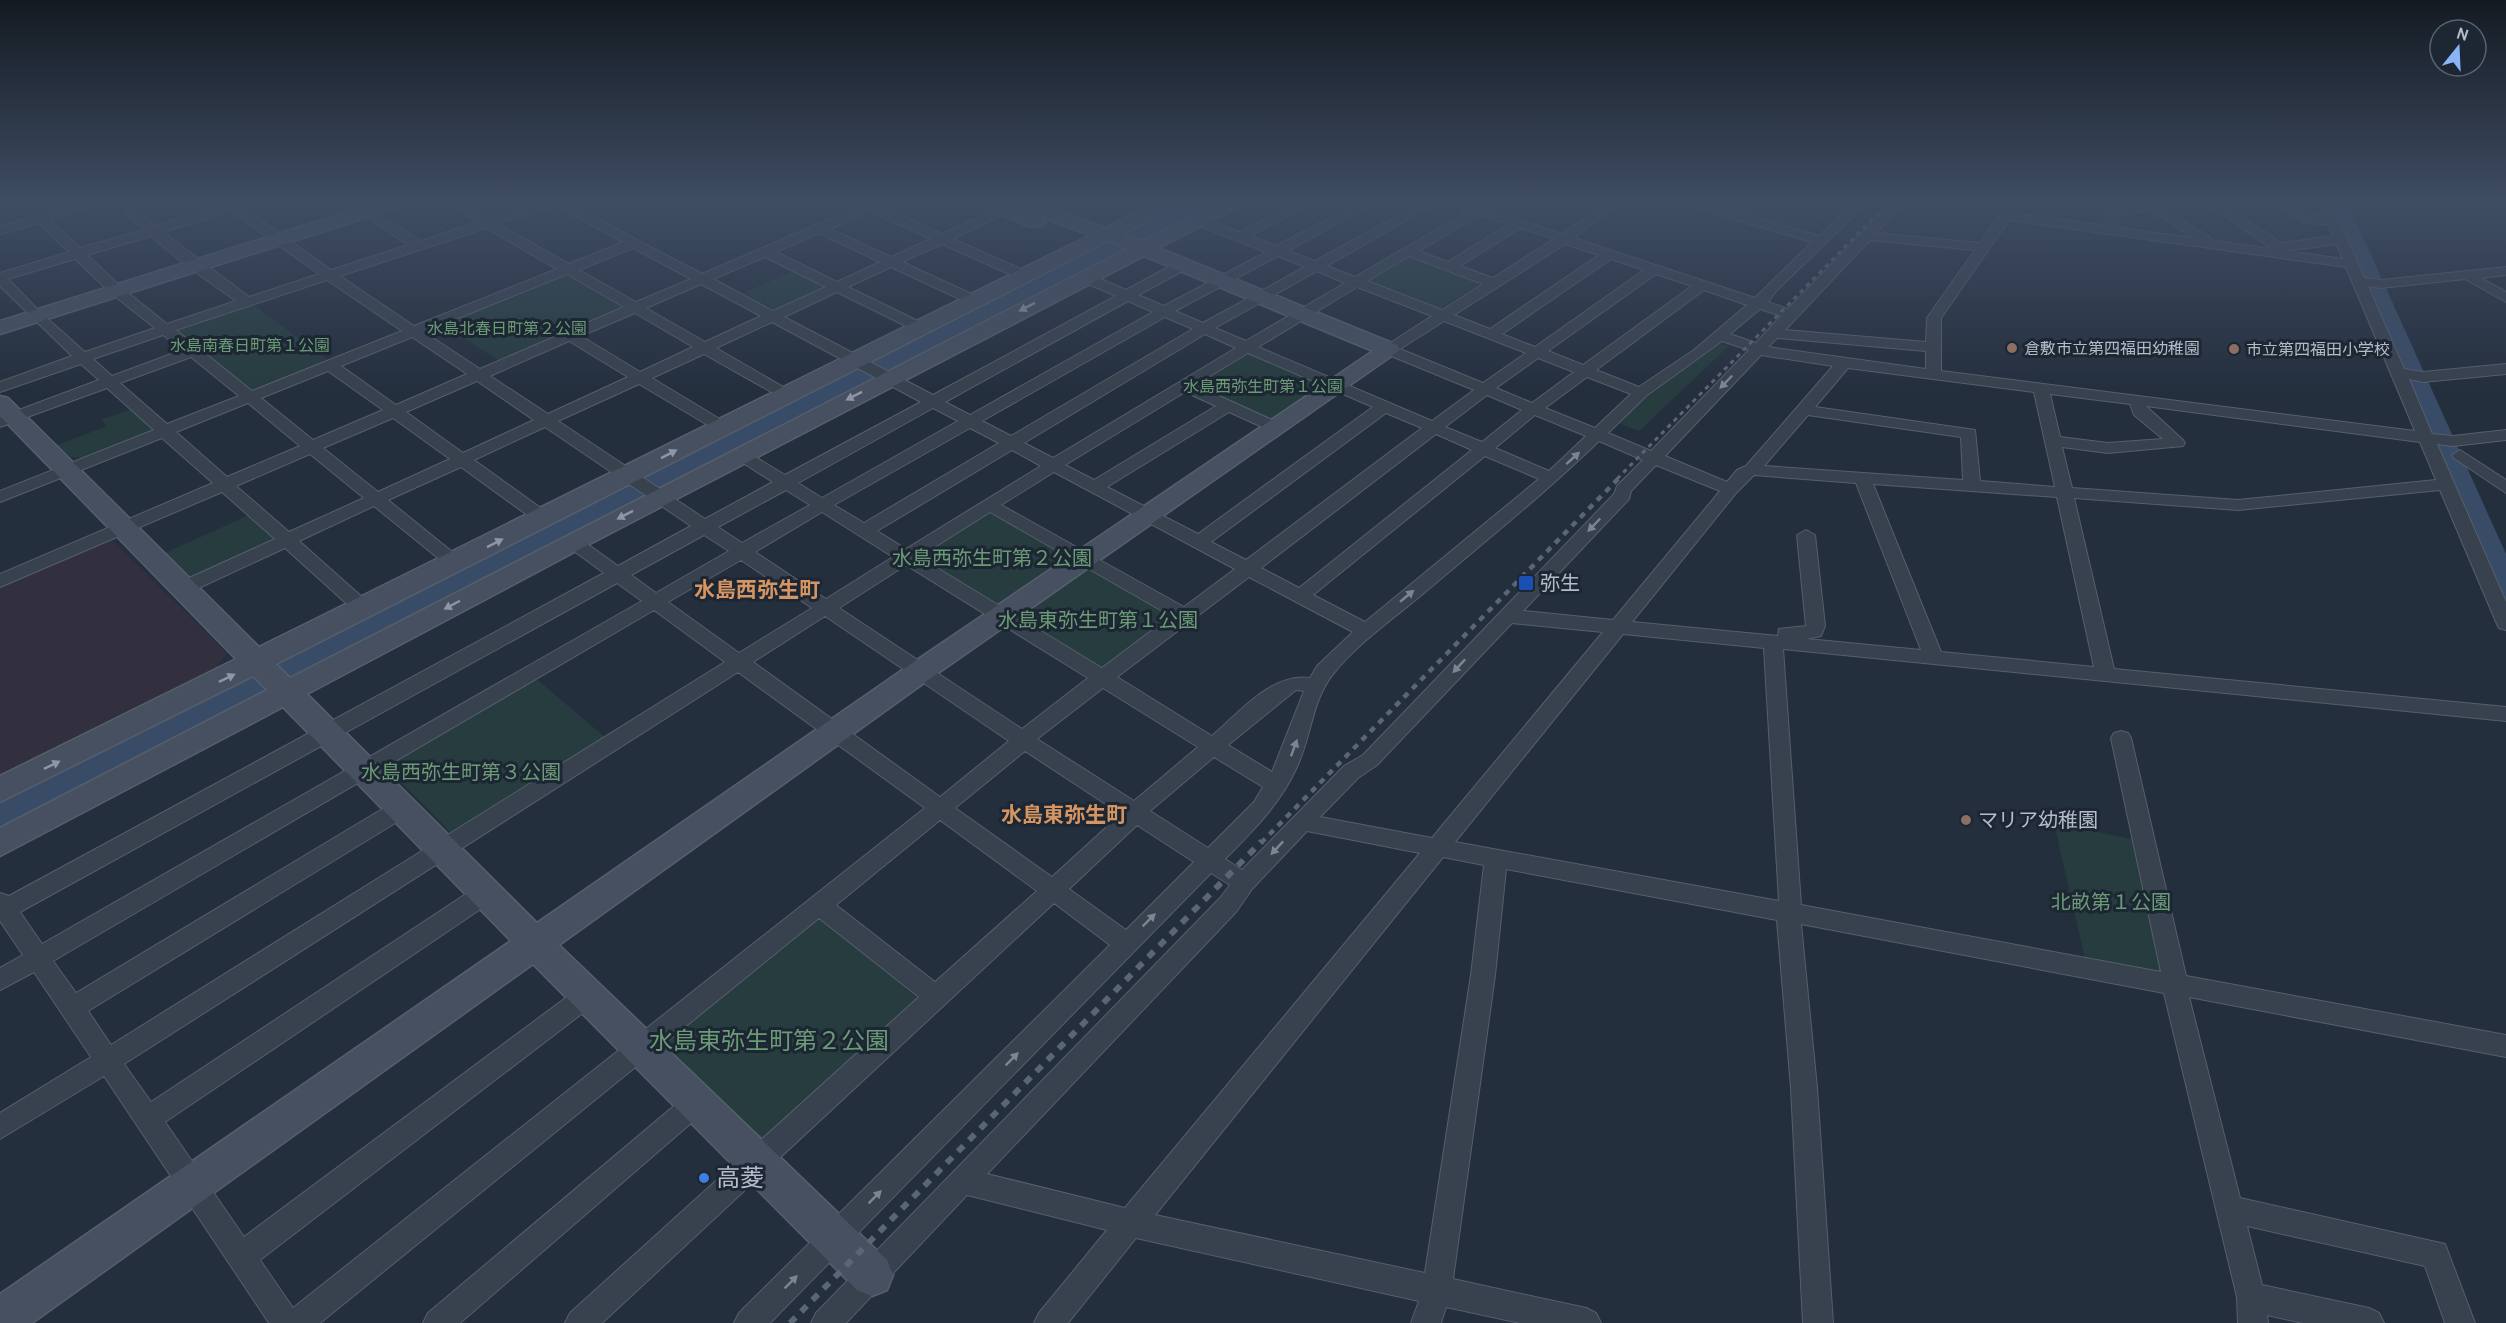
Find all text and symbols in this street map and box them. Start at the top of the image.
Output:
north arrow [2428,18,2488,78]
text: N [2454,23,2471,45]
one-way arrow [1018,301,1036,311]
park label: 水島北春日町第２公園 [427,319,587,338]
park label: 水島南春日町第１公園 [170,336,330,355]
place label: 倉敷市立第四福田幼稚園 [2024,339,2200,358]
place label: 市立第四福田小学校 [2246,340,2390,359]
marker: 倉敷市立第四福田幼稚園 [2005,341,2019,355]
marker: 市立第四福田小学校 [2227,342,2241,356]
one-way arrow [1719,375,1733,390]
park label: 水島西弥生町第１公園 [1183,377,1343,396]
one-way arrow [845,391,863,401]
one-way arrow [660,449,677,459]
one-way arrow [1565,452,1580,465]
one-way arrow [616,510,634,520]
one-way arrow [1587,518,1601,533]
one-way arrow [487,538,504,548]
park label: 水島西弥生町第２公園 [892,546,1092,570]
place label: 弥生 [1540,571,1580,595]
marker: 弥生 [1517,574,1535,592]
district label: 水島西弥生町 [694,577,820,602]
one-way arrow [1399,590,1414,603]
one-way arrow [443,600,461,610]
park label: 水島東弥生町第１公園 [998,608,1198,632]
one-way arrow [1453,659,1467,673]
one-way arrow [219,673,236,683]
one-way arrow [1289,739,1299,757]
one-way arrow [44,760,61,769]
park label: 水島西弥生町第３公園 [361,760,561,784]
district label: 水島東弥生町 [1001,802,1127,827]
place label: マリア幼稚園 [1978,808,2098,832]
marker: マリア幼稚園 [1959,813,1973,827]
one-way arrow [1271,841,1285,855]
park label: 北畝第１公園 [2051,890,2171,914]
one-way arrow [1142,914,1156,928]
park label: 水島東弥生町第２公園 [649,1026,889,1055]
one-way arrow [1005,1051,1019,1066]
place label: 高菱 [716,1163,764,1192]
marker: 高菱 [697,1171,711,1185]
one-way arrow [867,1191,881,1205]
one-way arrow [783,1275,797,1289]

